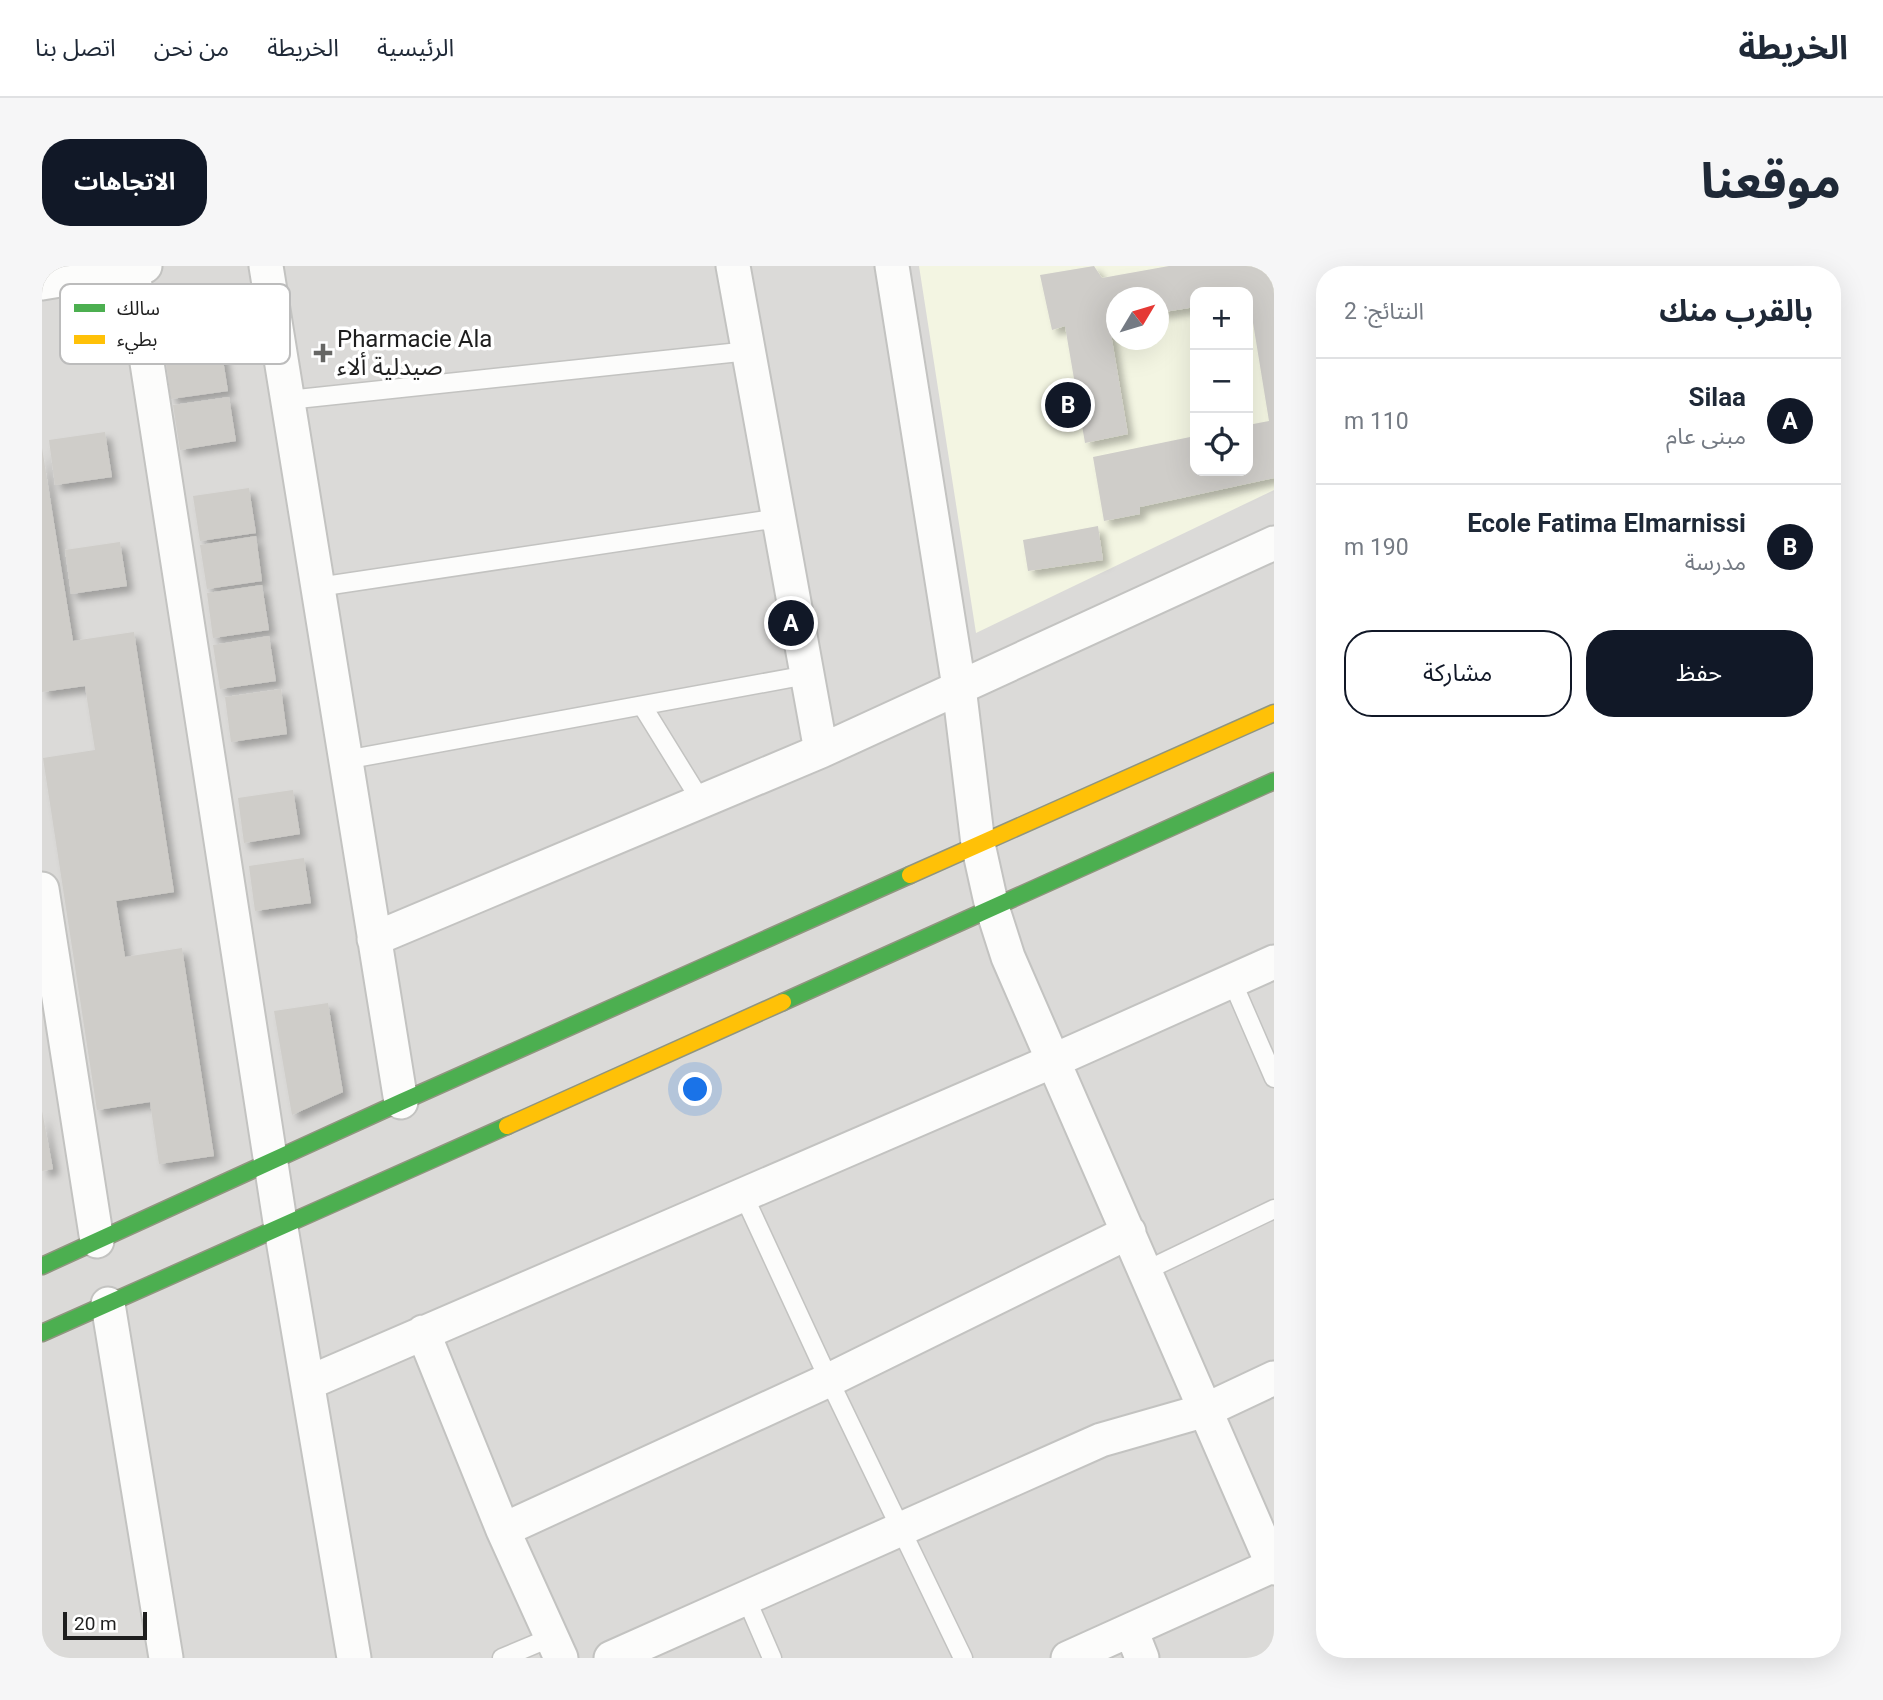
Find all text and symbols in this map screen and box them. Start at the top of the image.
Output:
text: الخريطة [1738,28,1848,67]
text: اتصل بنا [35,34,116,62]
text: من نحن [154,34,229,62]
text: الخريطة [267,34,339,62]
text: الرئيسية [377,34,454,62]
button: الاتجاهات [42,139,207,226]
text: موقعنا [1701,153,1841,210]
legend [60,284,290,364]
north arrow [1106,287,1169,350]
map controls [1190,287,1253,476]
button: + [1190,287,1253,350]
text: بالقرب منك [1659,293,1813,328]
text: سالك [117,297,160,320]
text: النتائج: 2 [1344,298,1424,325]
place label: Pharmacie Ala صيدلية ألاء [337,325,492,381]
text: بطيء [117,328,157,354]
marker: Pharmacie Ala صيدلية ألاء [315,345,331,361]
button: − [1190,350,1253,413]
pin: B [1045,379,1091,431]
text: Silaa [1688,382,1746,412]
text: 110 m [1344,408,1409,435]
text: A [1782,408,1798,435]
button: locate [1190,413,1253,476]
text: مبنى عام [1666,423,1746,450]
text: Ecole Fatima Elmarnissi [1467,508,1746,538]
text: 190 m [1344,534,1409,561]
text: B [1783,534,1797,561]
text: مدرسة [1685,549,1746,576]
pin: A [768,597,814,649]
button: مشاركة [1344,630,1572,717]
button: حفظ [1586,630,1813,717]
your location [678,1072,712,1106]
scale bar [63,1609,147,1641]
text: 20 m [74,1612,117,1635]

